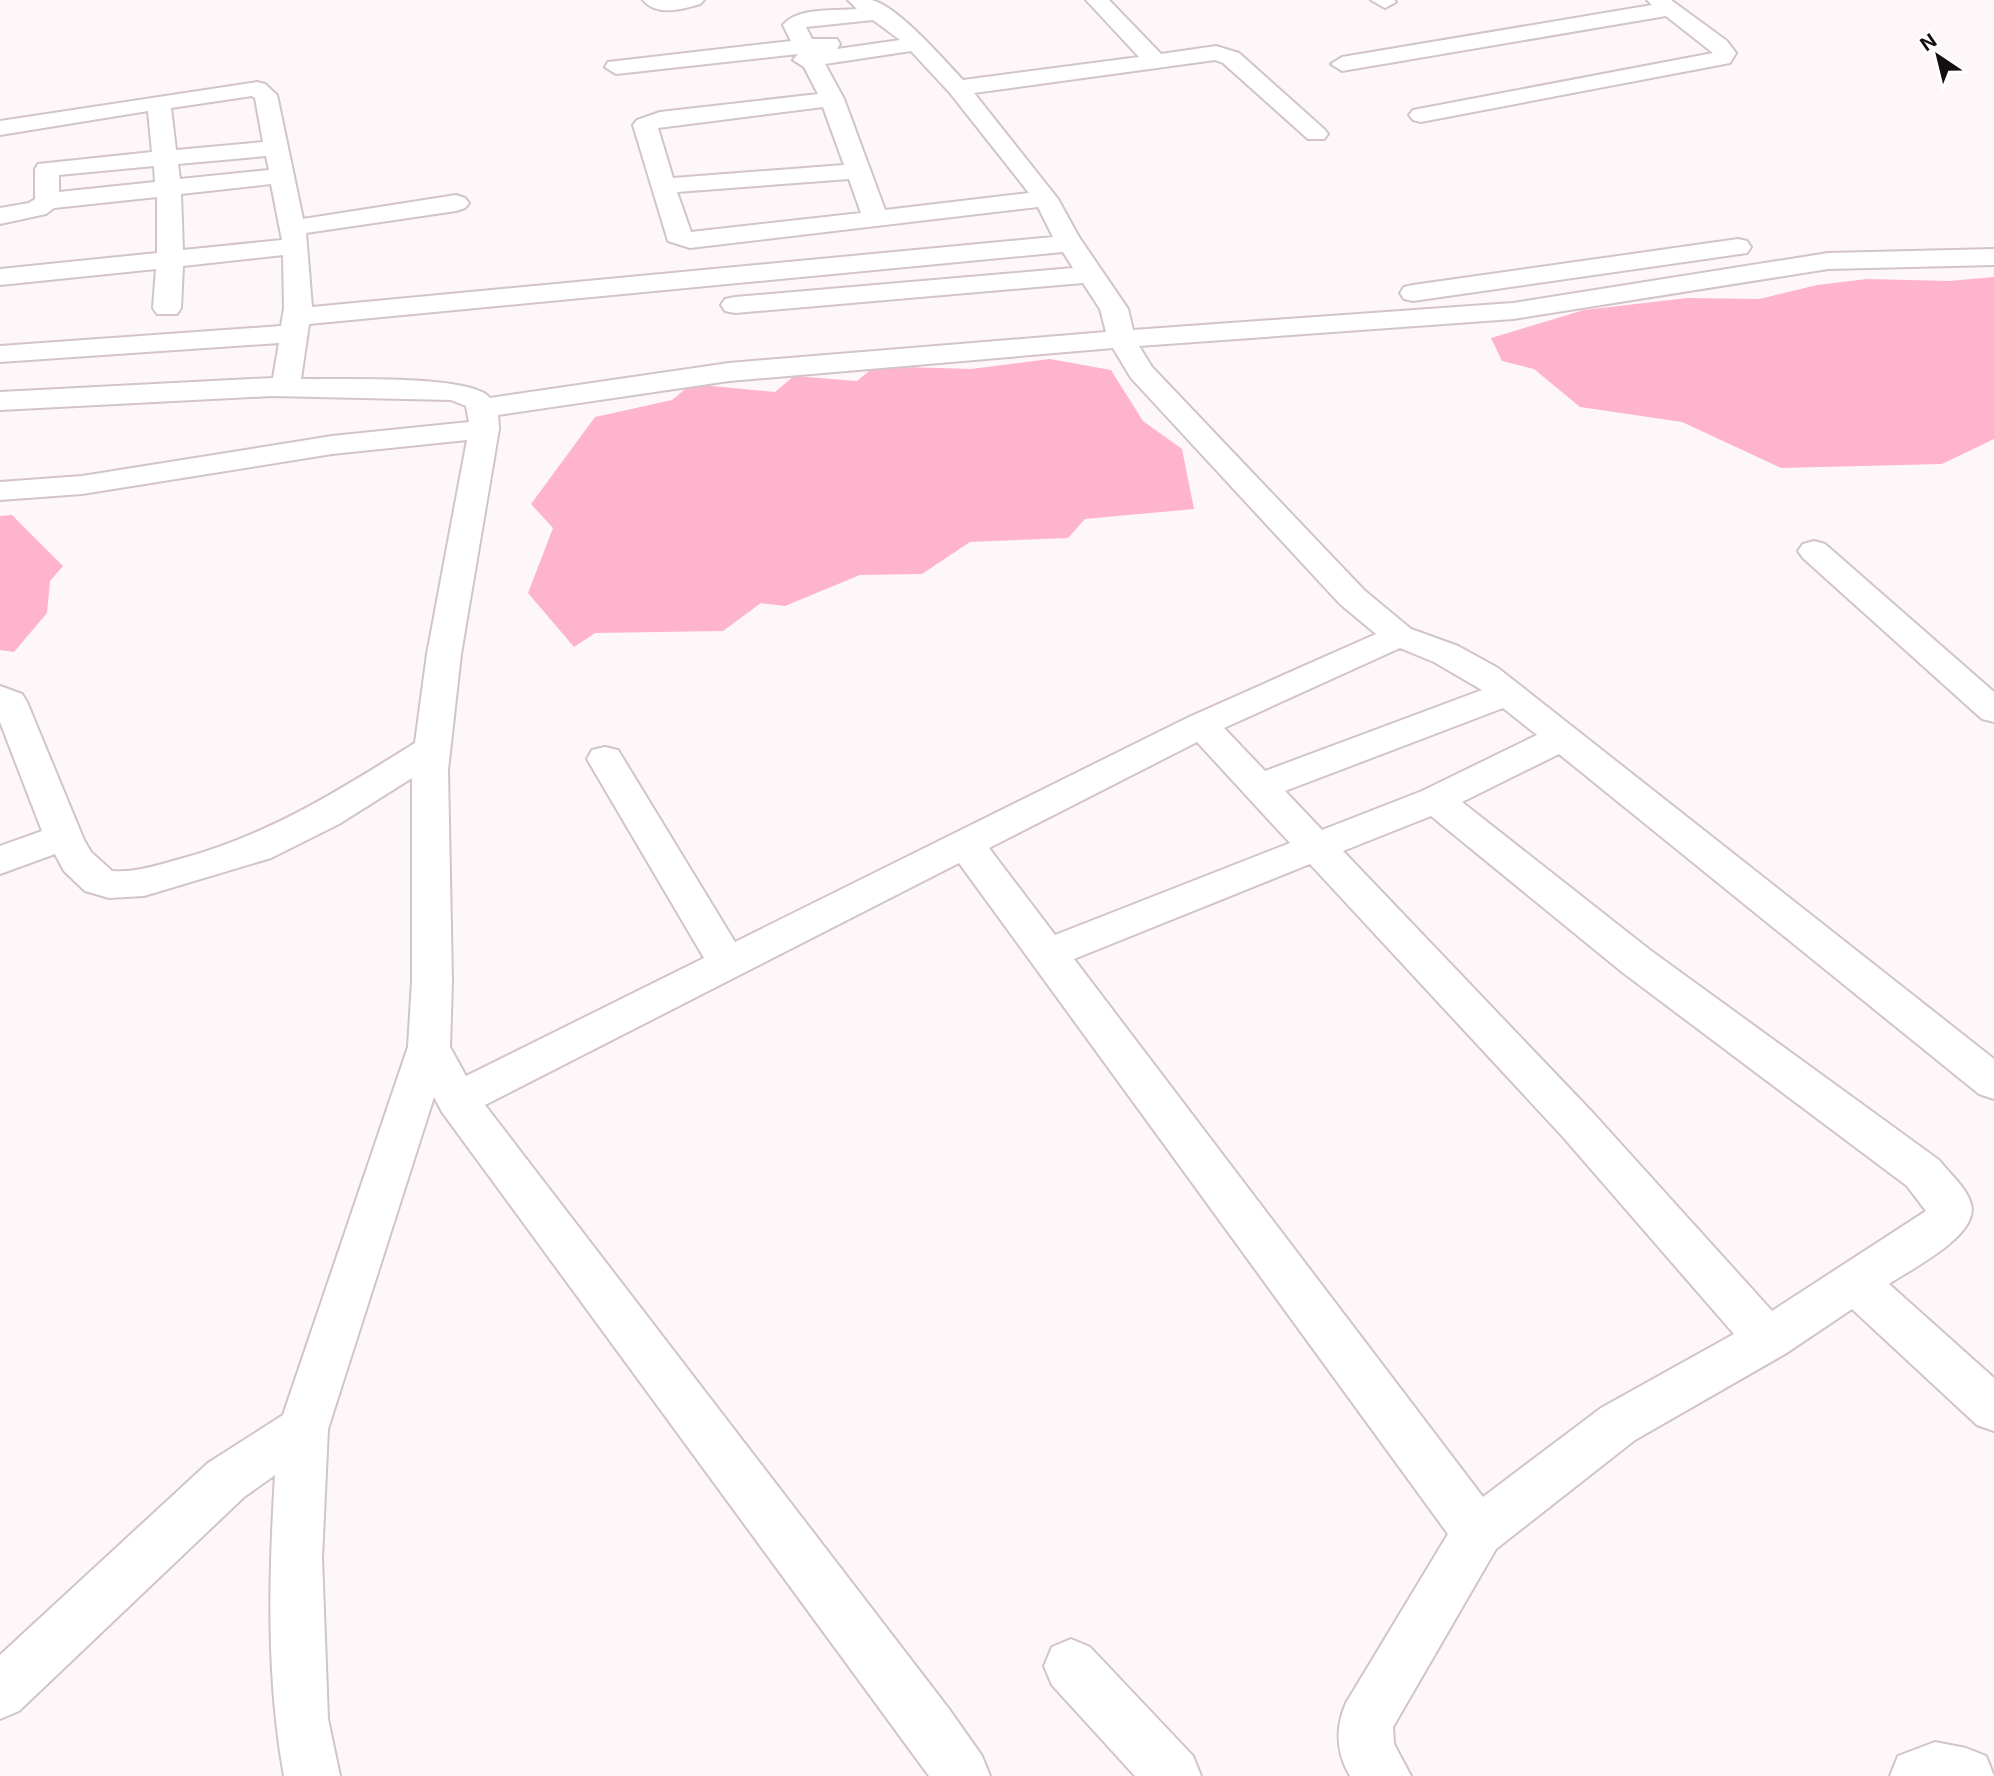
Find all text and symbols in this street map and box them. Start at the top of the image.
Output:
north arrow [1903,21,1973,91]
text: N [1916,29,1941,56]

